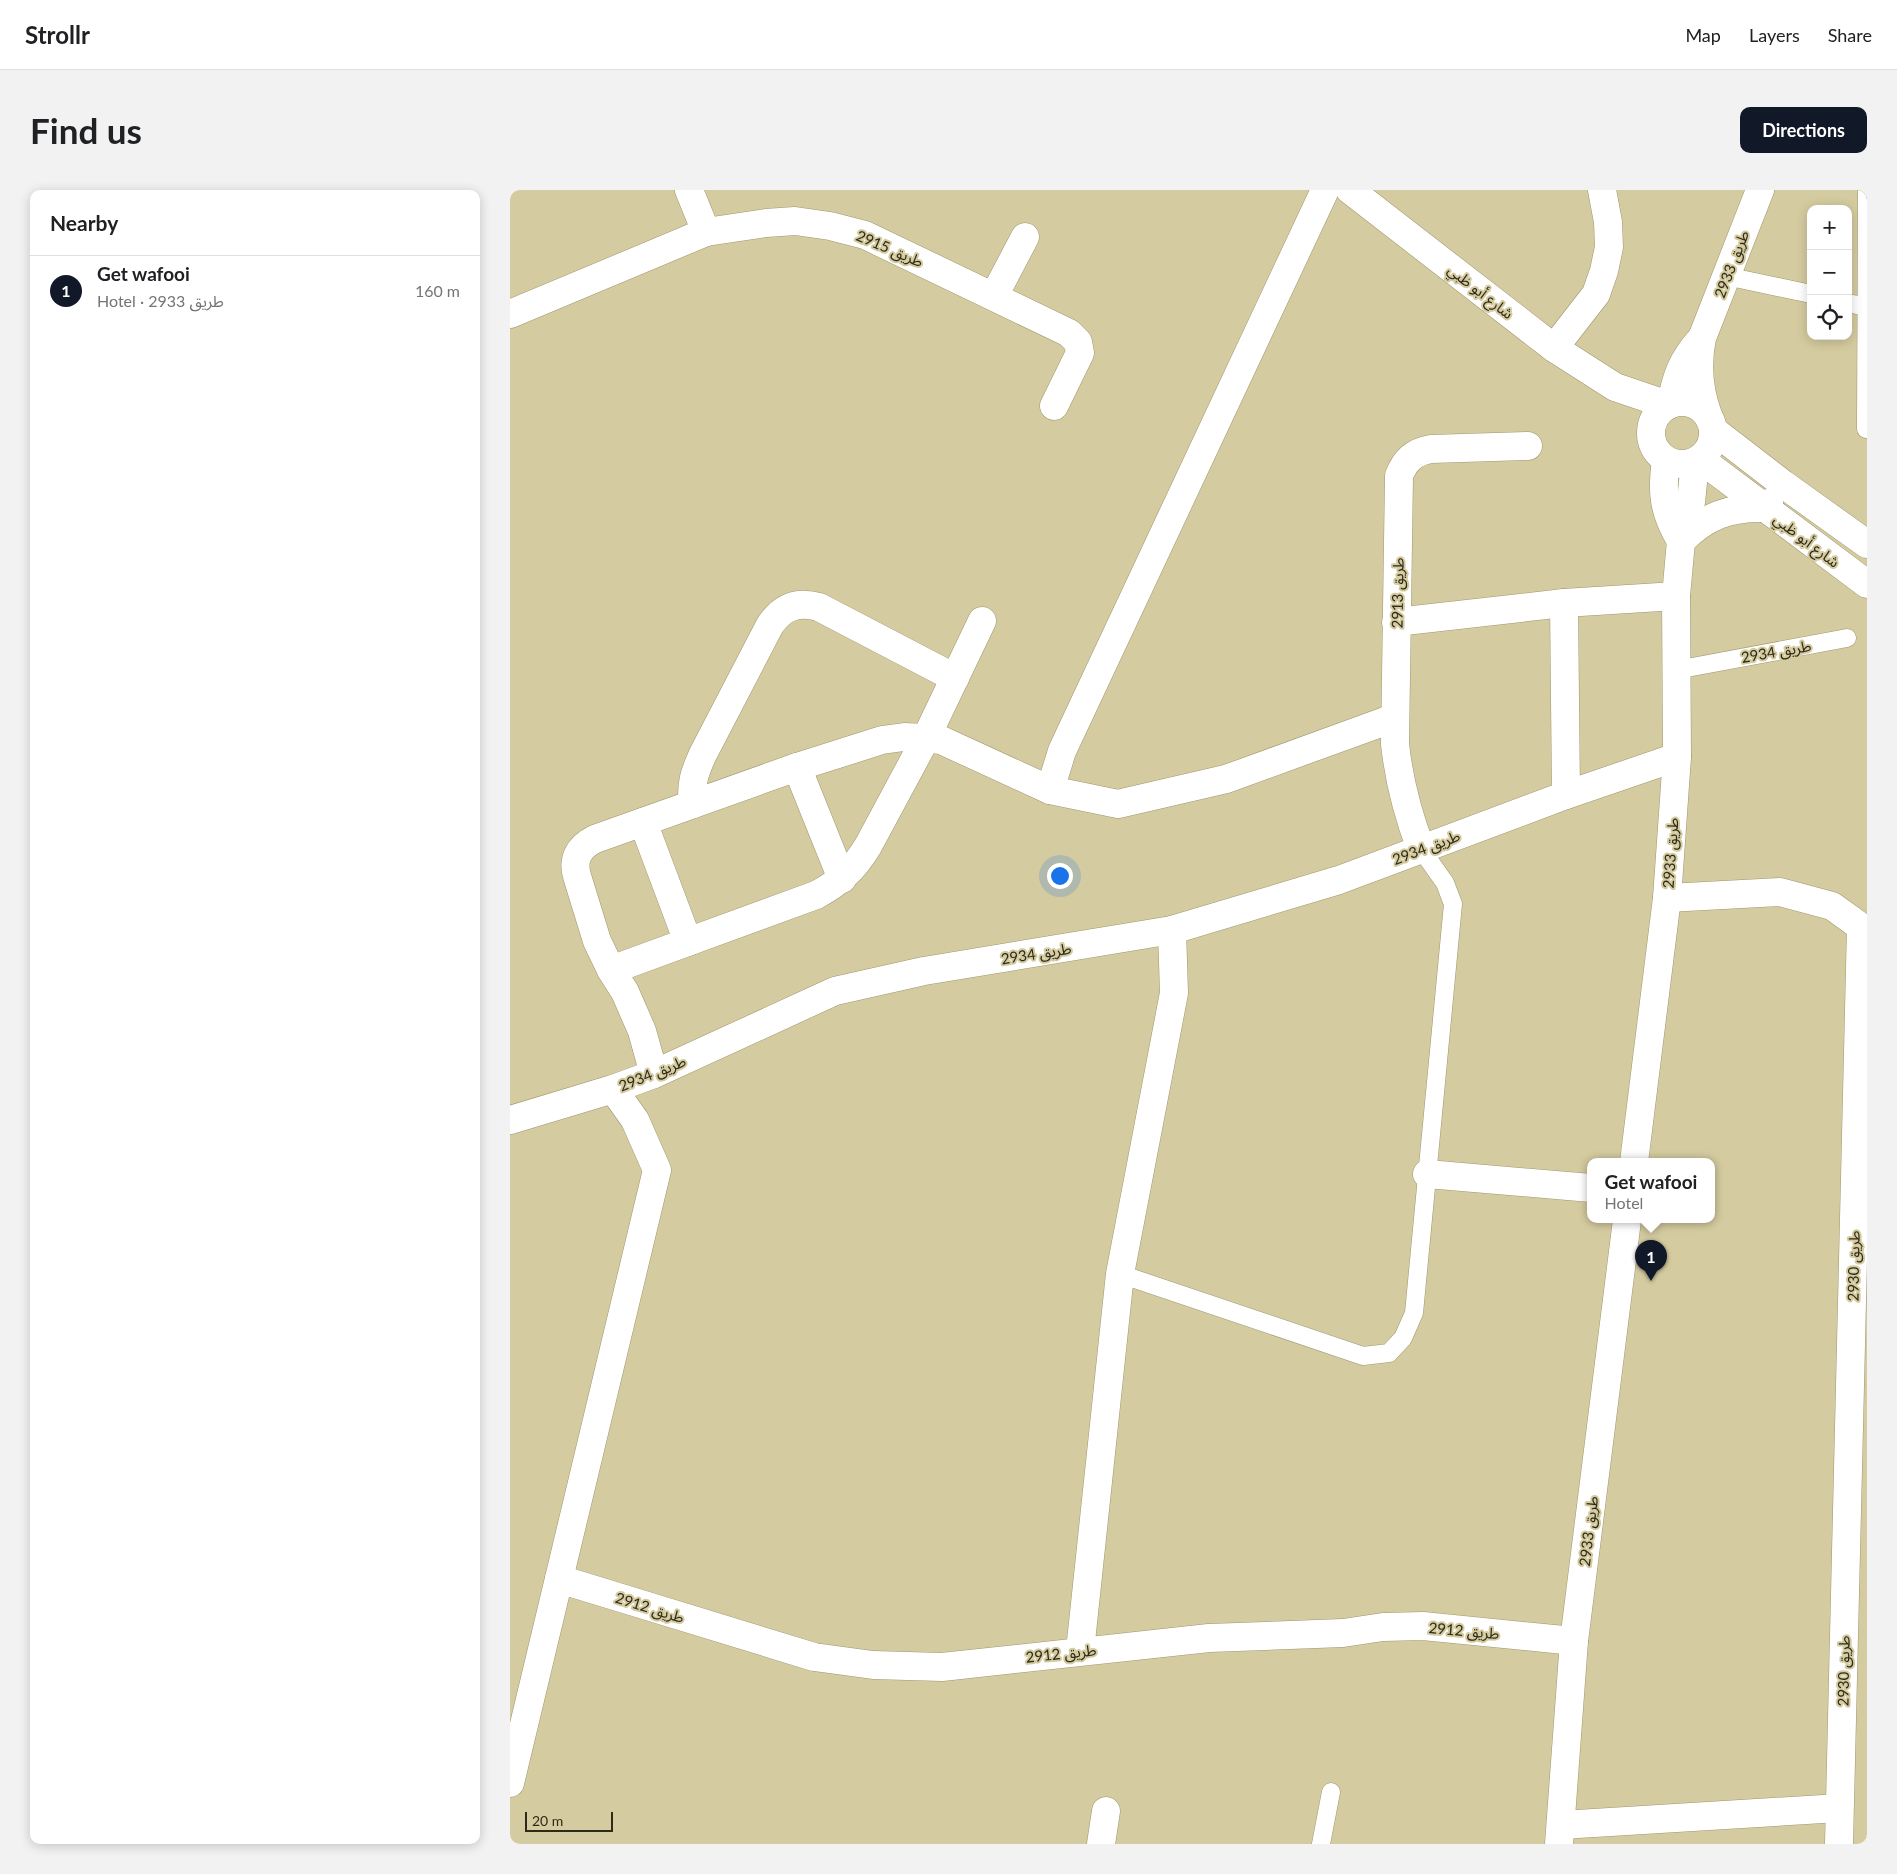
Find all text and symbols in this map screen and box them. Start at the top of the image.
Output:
text: Strollr [25,20,90,49]
text: Map [1685,24,1721,46]
text: Layers [1749,24,1800,46]
text: Share [1828,24,1872,46]
button: Directions [1740,107,1867,153]
text: Find us [30,109,142,151]
map controls [1807,205,1852,340]
button: + [1807,205,1852,250]
text: Nearby [50,210,118,235]
street label: طريق 2915 [853,226,926,272]
street label: طريق 2933 [1710,228,1754,301]
button: − [1807,250,1852,295]
street label: شارع أبو ظبي [1442,260,1517,325]
text: Get wafooi [97,262,190,285]
text: 1 [61,281,71,300]
text: 160 m [415,281,460,300]
text: Hotel · طريق 2933 [97,291,224,310]
button: locate [1807,295,1852,340]
street label: شارع أبو ظبي [1768,509,1844,574]
street label: طريق 2913 [1387,557,1409,629]
street label: طريق 2934 [1740,636,1813,668]
street label: طريق 2933 [1659,817,1683,889]
street label: طريق 2934 [1390,826,1463,870]
your location [1047,863,1073,889]
street label: طريق 2934 [1000,939,1073,969]
street label: طريق 2934 [616,1051,689,1096]
popup [1587,1158,1715,1223]
text: Get wafooi [1605,1170,1697,1193]
text: Hotel [1605,1193,1643,1212]
street label: طريق 2930 [1843,1230,1865,1302]
pin: 1 [1635,1240,1667,1281]
street label: طريق 2933 [1575,1495,1603,1568]
street label: طريق 2912 [613,1588,687,1628]
street label: طريق 2912 [1428,1618,1500,1644]
street label: طريق 2930 [1833,1635,1855,1707]
street label: طريق 2912 [1025,1640,1097,1668]
scale bar [525,1809,612,1832]
text: 20 m [532,1812,563,1829]

